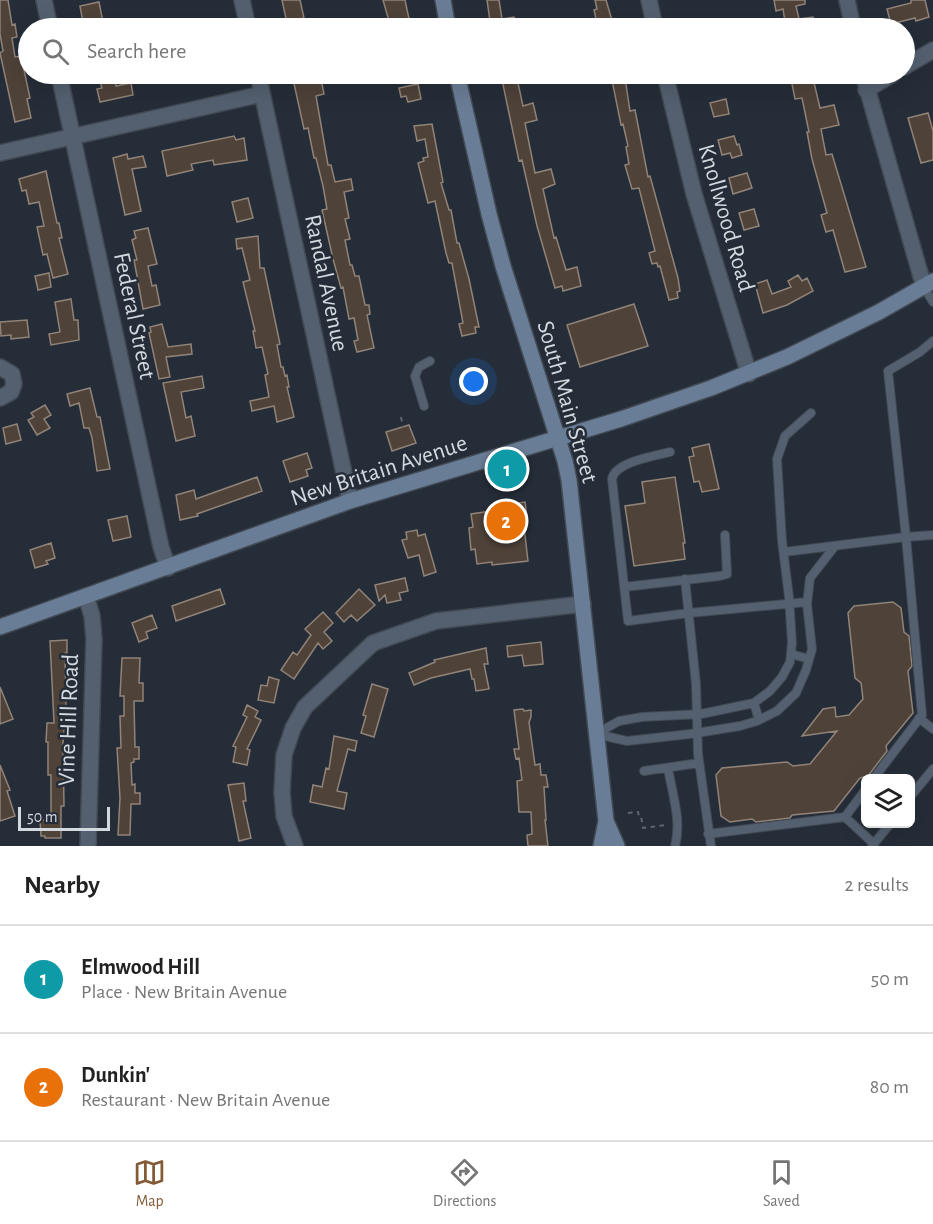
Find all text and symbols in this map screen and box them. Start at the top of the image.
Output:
search box [18,18,915,84]
icon: search [39,35,72,68]
text: Search here [87,40,186,62]
street label: Knollwood Road [693,141,759,295]
street label: Randal Avenue [300,212,352,354]
street label: Federal Street [109,250,159,382]
street label: South Main Street [532,318,602,486]
your location [459,367,488,396]
street label: New Britain Avenue [288,431,470,511]
pin: 1 [488,446,526,492]
pin: 2 [486,498,526,544]
street label: Vine Hill Road [55,653,83,787]
map controls [861,774,915,828]
button: layers [861,774,915,828]
scale bar [18,804,110,832]
text: 50 m [27,809,58,825]
text: Nearby [24,872,100,898]
text: 2 results [845,875,909,895]
text: Elmwood Hill [81,956,200,978]
text: 1 [40,969,47,989]
text: 50 m [871,969,909,989]
text: Place · New Britain Avenue [81,982,287,1002]
text: Dunkin' [81,1064,150,1086]
text: 2 [39,1077,48,1097]
text: 80 m [870,1077,909,1097]
text: Restaurant · New Britain Avenue [81,1090,330,1110]
tab: Map [133,1156,166,1211]
tab: Directions [433,1156,497,1211]
tab: Saved [763,1156,800,1211]

